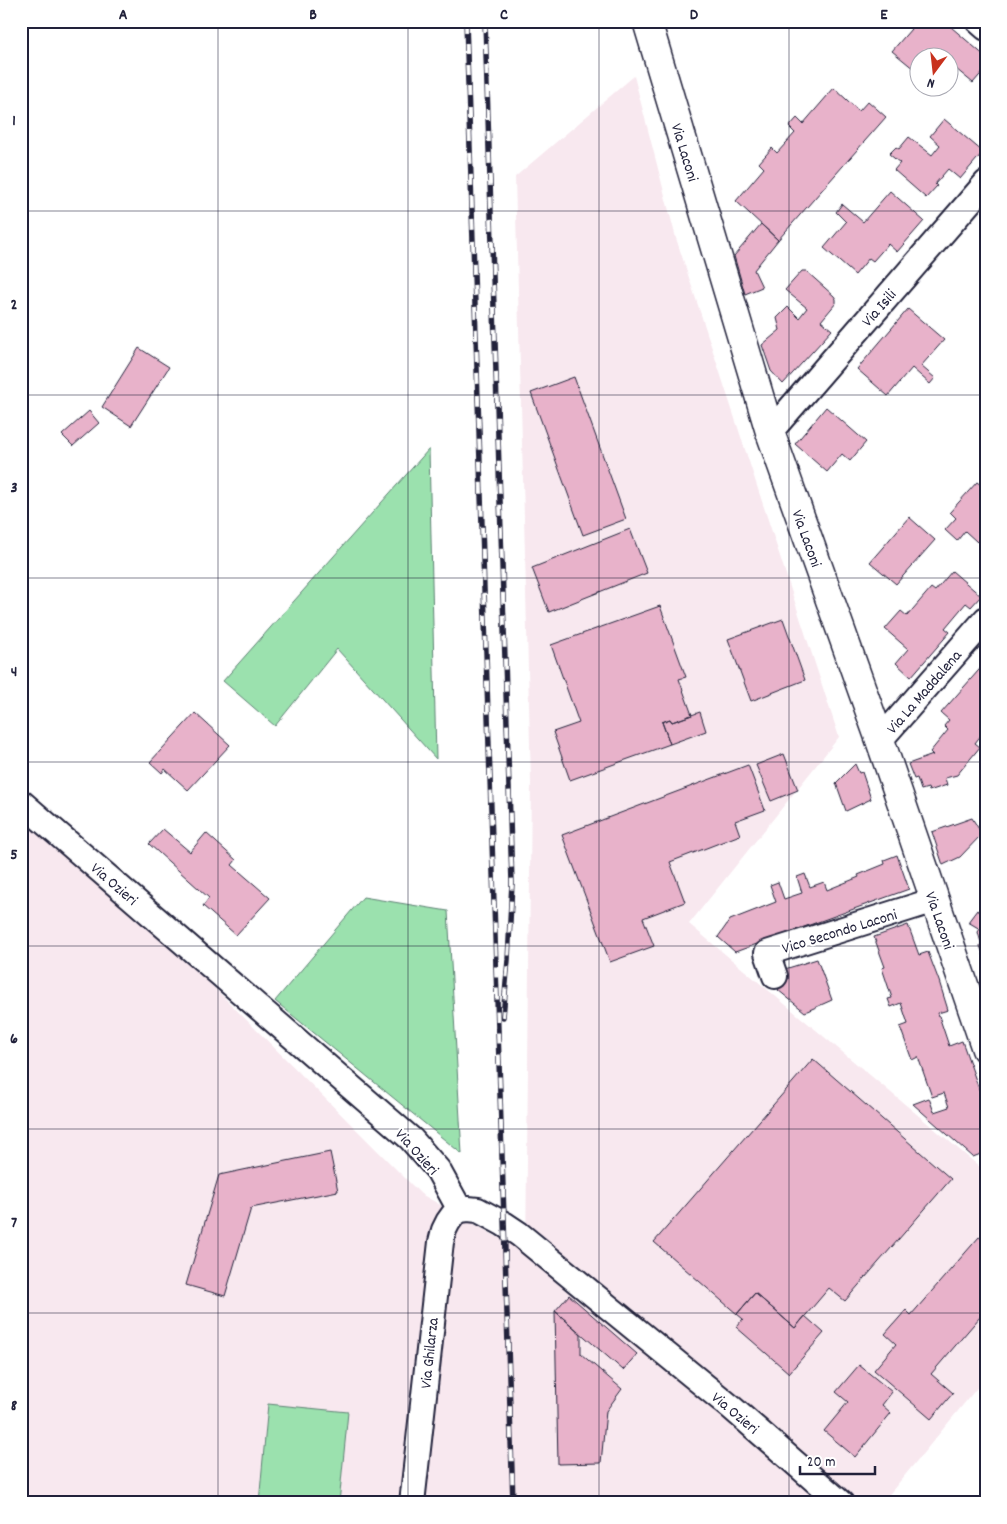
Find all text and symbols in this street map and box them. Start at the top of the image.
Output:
text: A [119,4,128,27]
text: B [309,4,317,27]
text: C [500,4,508,27]
text: D [690,4,699,27]
text: E [880,4,888,27]
north arrow [910,48,960,98]
text: N [925,72,937,93]
text: 1 [12,110,16,133]
street label: Via Laconi [664,121,703,185]
street label: Via Isili [857,285,903,332]
text: 2 [11,294,18,317]
text: 3 [10,477,18,500]
street label: Via Laconi [785,507,827,571]
street label: Via La Maddalena [882,645,968,740]
text: 4 [11,661,17,684]
text: 5 [10,844,18,867]
street label: Via Ozieri [85,858,142,912]
street label: Via Laconi [918,889,959,953]
street label: Vico Secondo Laconi [779,904,900,961]
text: 6 [10,1028,18,1051]
street label: Via Ozieri [389,1124,443,1181]
text: 7 [11,1212,17,1235]
street label: Via Ghilarza [415,1316,446,1390]
street label: Via Ozieri [706,1387,763,1441]
text: 8 [11,1395,18,1418]
scale bar [800,1444,874,1476]
text: 20 m [807,1452,835,1474]

